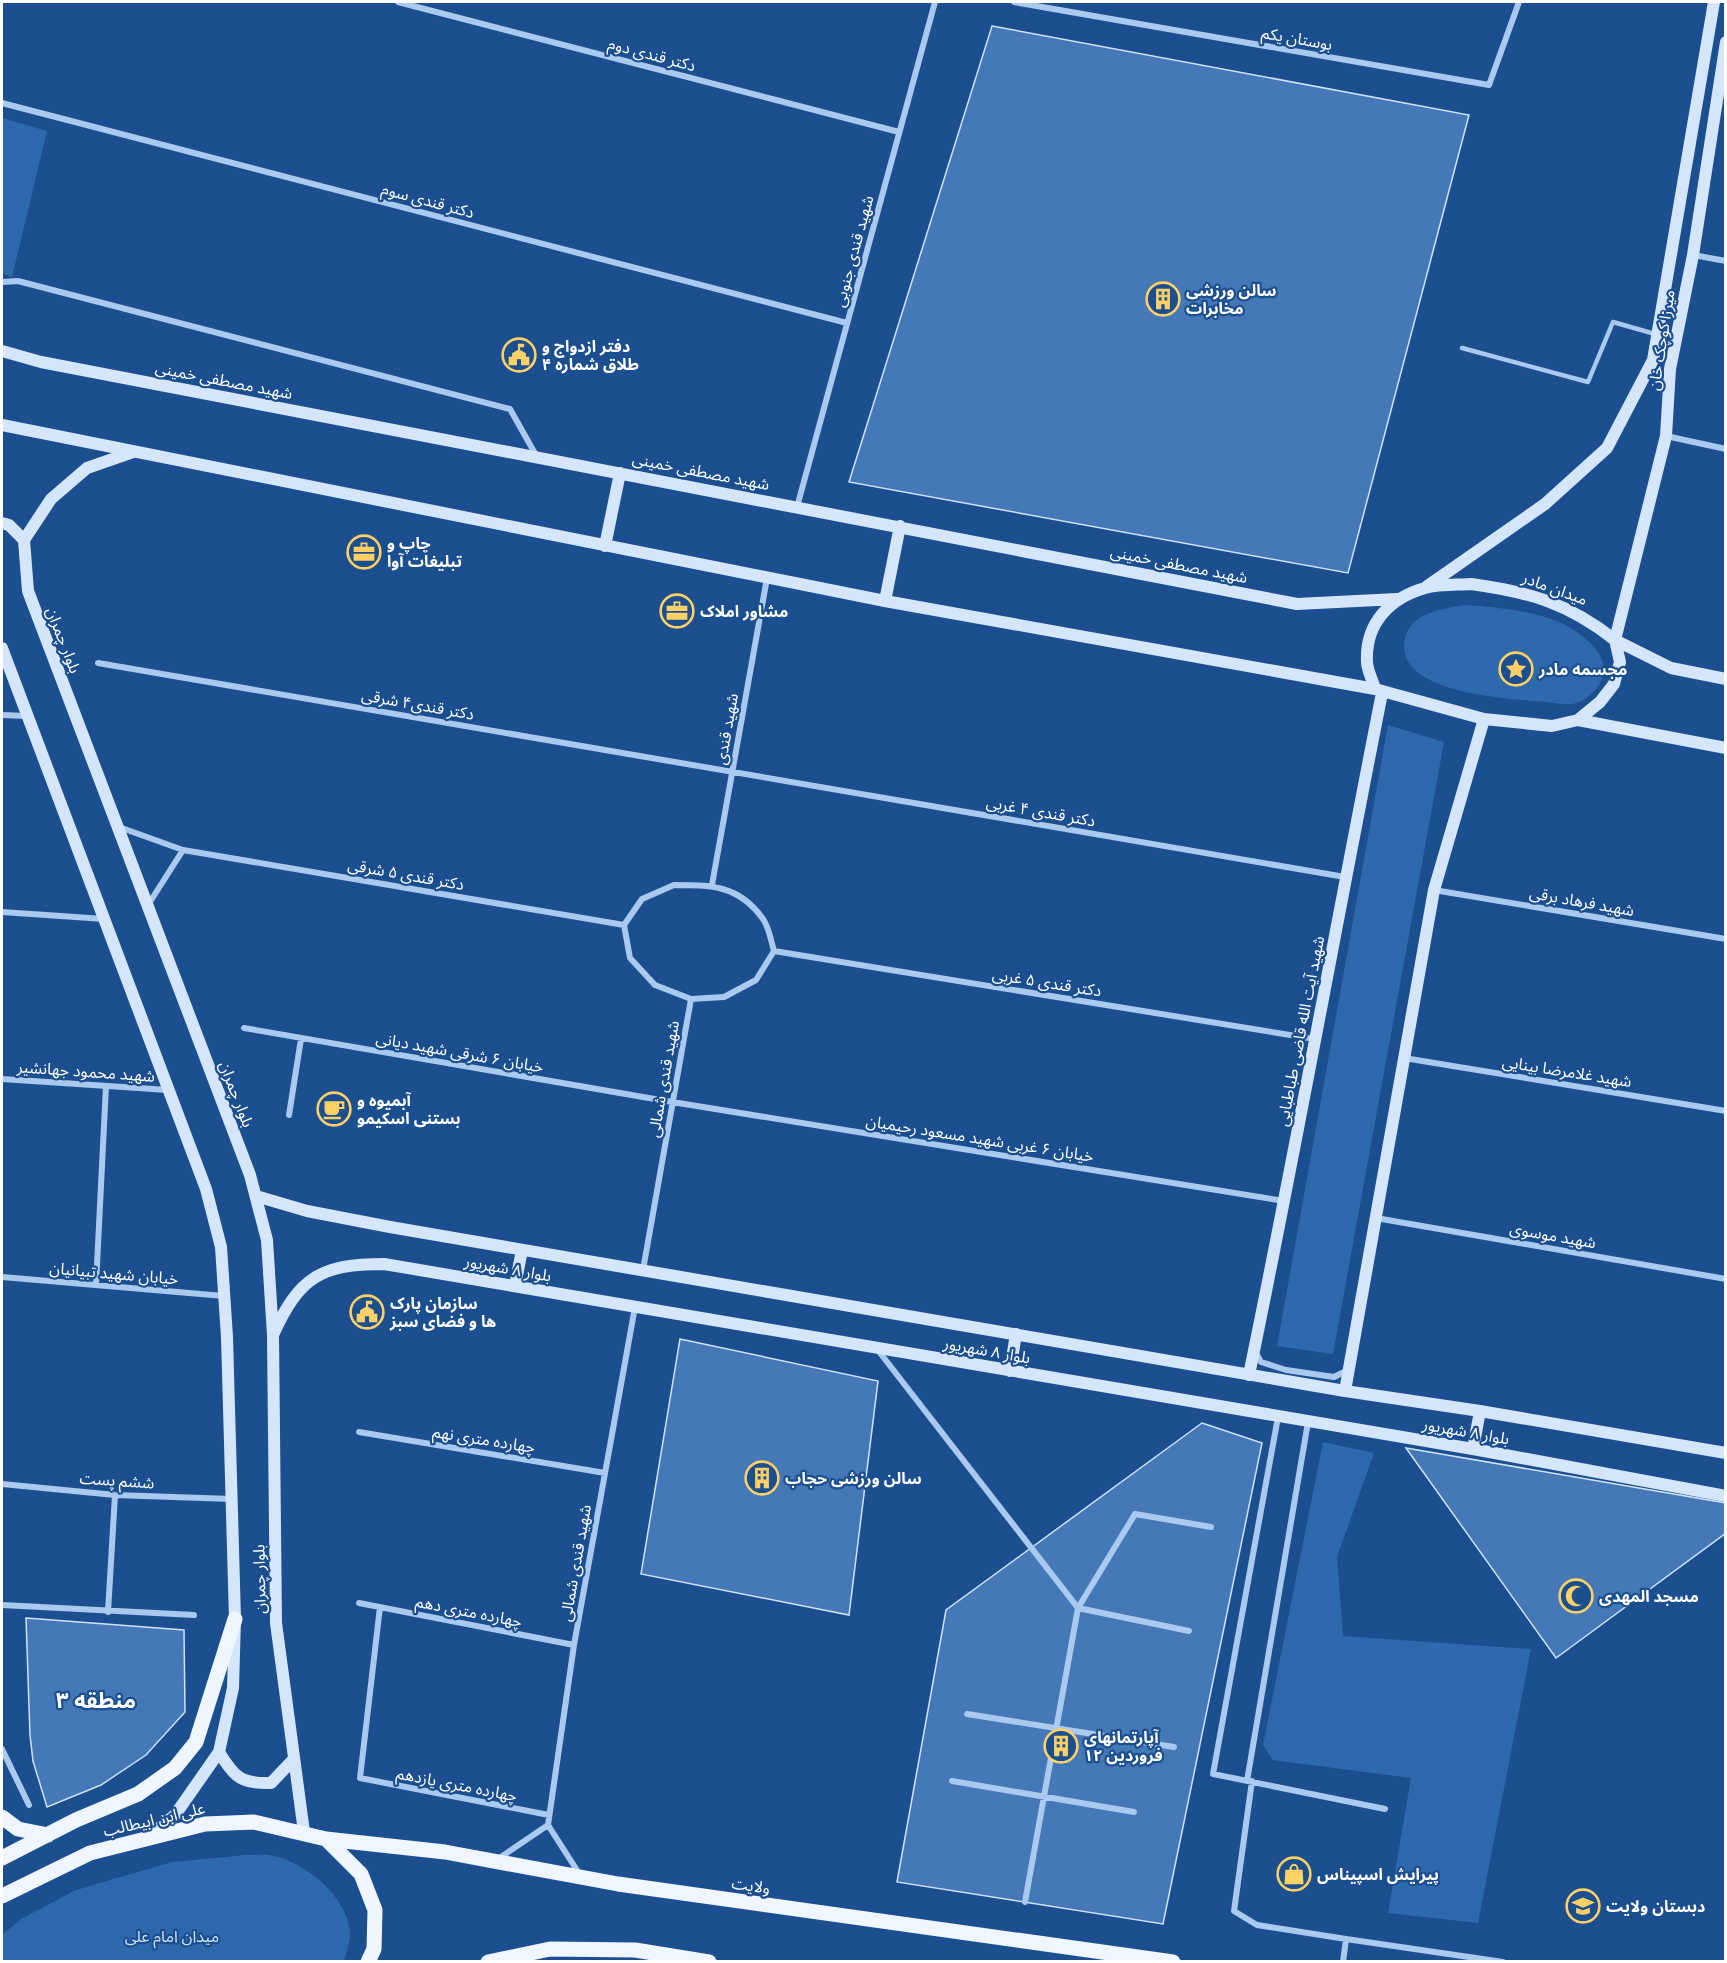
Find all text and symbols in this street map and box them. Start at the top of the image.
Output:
street label: بوستان یکم [1259,23,1334,57]
street label: دکتر قندی دوم [605,34,698,78]
street label: دکتر قندی سوم [379,179,476,225]
street label: شهید قندی جنوبی [829,193,877,309]
building icon: سالن ورزشی مخابرات [1145,281,1181,317]
place label: سالن ورزشی مخابرات [1186,281,1277,318]
street label: میرزا کوچک خان [1644,288,1680,392]
public building icon: دفتر ازدواج و طلاق شماره ۴ [501,337,537,373]
place label: دفتر ازدواج و طلاق شماره ۴ [542,337,639,374]
street label: شهید مصطفی خمینی [154,358,294,403]
street label: شهید مصطفی خمینی [631,449,771,494]
office icon: چاپ و تبلیغات آوا [346,534,382,570]
place label: چاپ و تبلیغات آوا [387,534,462,571]
street label: شهید مصطفی خمینی [1109,542,1249,587]
street label: میدان مادر [1519,568,1590,609]
office icon: مشاور املاک [659,593,695,629]
place label: مشاور املاک [700,602,788,621]
street label: بلوار چمران [41,604,85,676]
place icon: مجسمه مادر [1498,651,1534,687]
place label: مجسمه مادر [1538,660,1627,679]
street label: دکتر قندی۴ شرقی [360,685,476,724]
street label: شهید قندی [711,692,742,766]
street label: دکتر قندی ۴ غربی [985,793,1097,830]
street label: دکتر قندی ۵ شرقی [346,855,466,894]
street label: شهید فرهاد برقی [1528,883,1636,920]
street label: شهید آیت الله قاضی طباطبایی [1273,934,1328,1128]
street label: دکتر قندی ۵ غربی [991,964,1103,1001]
street label: شهید قندی شمالی [644,1019,683,1139]
street label: خیابان ۶ شرقی شهید دیانی [375,1028,545,1077]
street label: شهید غلامرضا بینایی [1501,1052,1633,1091]
street label: شهید محمود جهانشیر [15,1057,156,1086]
street label: بلوار چمران [214,1058,258,1130]
cafe icon: آبمیوه و بستنی اسکیمو [316,1091,352,1127]
place label: آبمیوه و بستنی اسکیمو [357,1091,461,1128]
street label: خیابان ۶ غربی شهید مسعود رحیمیان [865,1111,1095,1166]
street label: شهید موسوی [1508,1219,1597,1252]
street label: بلوار ۸ شهریور [462,1251,553,1285]
street label: خیابان شهید تبیانیان [49,1258,179,1289]
public building icon: سازمان پارک ها و فضای سبز [349,1294,385,1330]
place label: سازمان پارک ها و فضای سبز [389,1294,496,1331]
street label: بلوار ۸ شهریور [941,1333,1032,1367]
street label: بلوار ۸ شهریور [1420,1414,1511,1448]
street label: چهارده متری نهم [431,1422,537,1460]
building icon: سالن ورزشی حجاب [744,1460,780,1496]
street label: ششم پست [79,1468,155,1496]
place label: سالن ورزشی حجاب [785,1469,922,1488]
street label: شهید قندی شمالی [556,1503,595,1623]
street label: بلوار چمران [249,1544,271,1614]
mosque icon: مسجد المهدی [1558,1578,1594,1614]
place label: مسجد المهدی [1599,1587,1699,1606]
street label: چهارده متری دهم [414,1592,524,1634]
district label: منطقه ۳ [56,1688,136,1714]
building icon: آپارتمانهای ۱۲ فروردین [1043,1728,1079,1764]
place label: آپارتمانهای ۱۲ فروردین [1084,1728,1163,1765]
street label: چهارده متری یازدهم [394,1763,519,1808]
street label: علی ابن ابیطالب [101,1799,207,1840]
shop icon: پیرایش اسپیناس [1276,1856,1312,1892]
place label: پیرایش اسپیناس [1317,1865,1439,1885]
street label: ولایت [730,1873,771,1898]
school or university icon: دبستان ولایت [1565,1888,1601,1924]
place label: دبستان ولایت [1606,1897,1705,1916]
park label: میدان امام علی [125,1927,219,1949]

